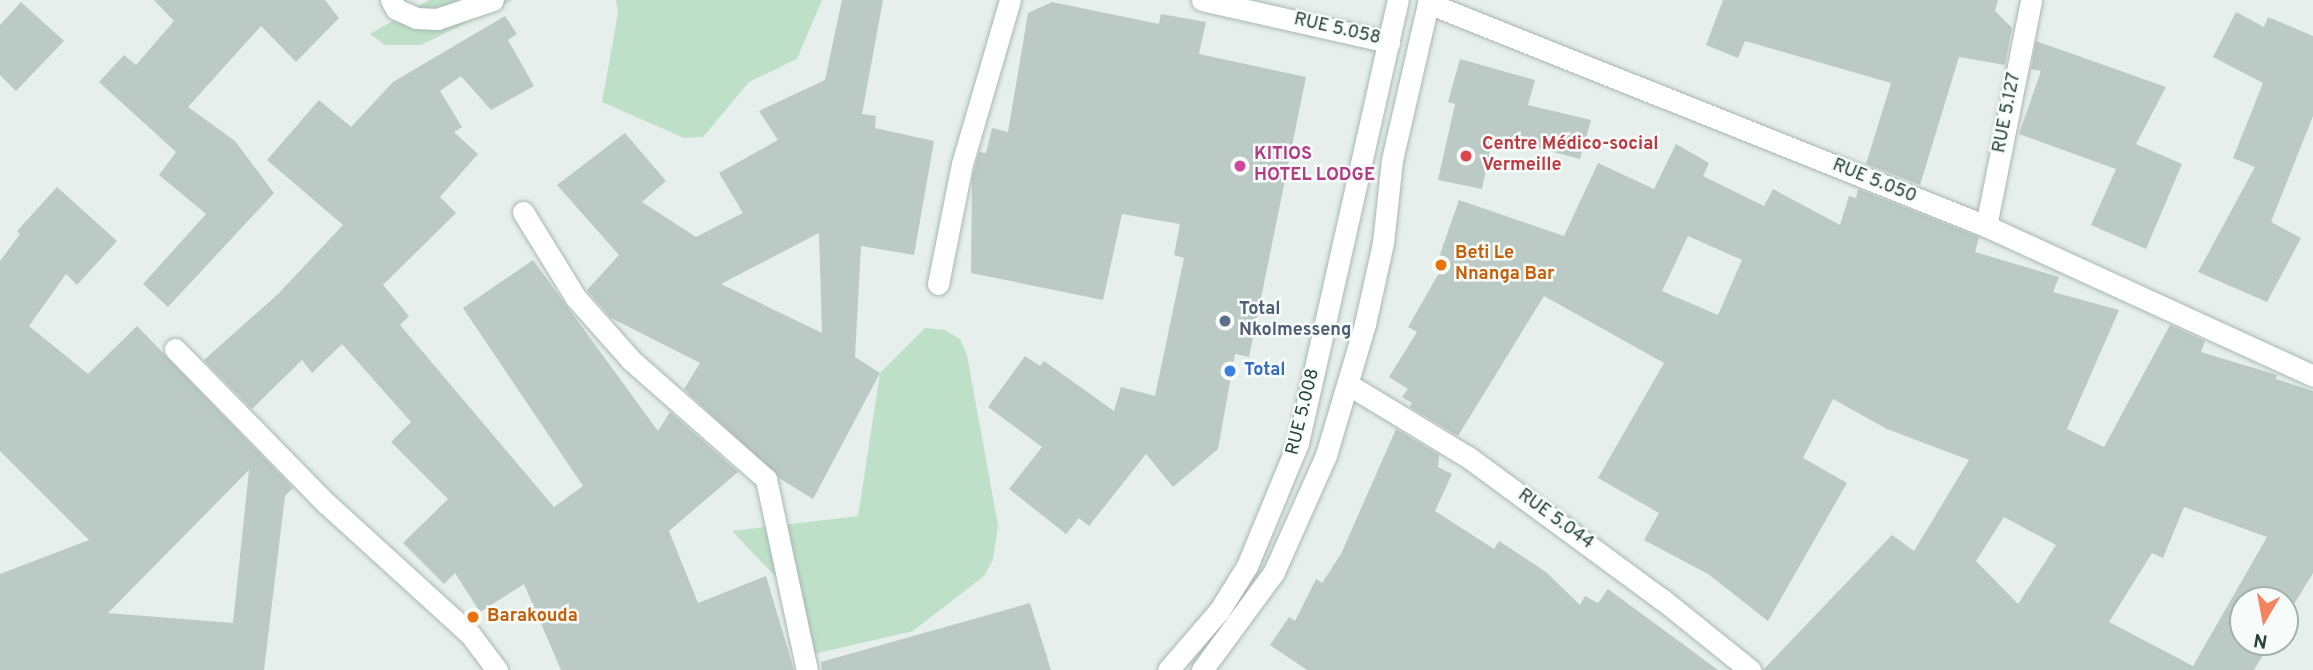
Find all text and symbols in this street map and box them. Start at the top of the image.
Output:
street label: RUE 5.058 [1292,10,1382,50]
street label: RUE 5.127 [1990,71,2026,155]
place label: Centre Médico-social Vermeille [1482,135,1658,178]
place label: KITIOS HOTEL LODGE [1254,145,1375,188]
marker: Centre Médico-social Vermeille [1456,146,1476,166]
street label: RUE 5.050 [1829,155,1919,209]
marker: KITIOS HOTEL LODGE [1232,158,1248,174]
place label: Beti Le Nnanga Bar [1455,244,1555,286]
marker: Beti Le Nnanga Bar [1433,257,1449,273]
place label: Total Nkolmesseng [1239,300,1351,342]
marker: Total Nkolmesseng [1217,313,1233,329]
place label: Total [1244,360,1286,382]
marker: Total [1222,363,1238,379]
street label: RUE 5.008 [1283,367,1325,457]
street label: RUE 5.044 [1513,485,1597,555]
north arrow [2229,586,2299,656]
place label: Barakouda [487,606,578,628]
marker: Barakouda [465,609,481,625]
text: N [2252,627,2270,653]

